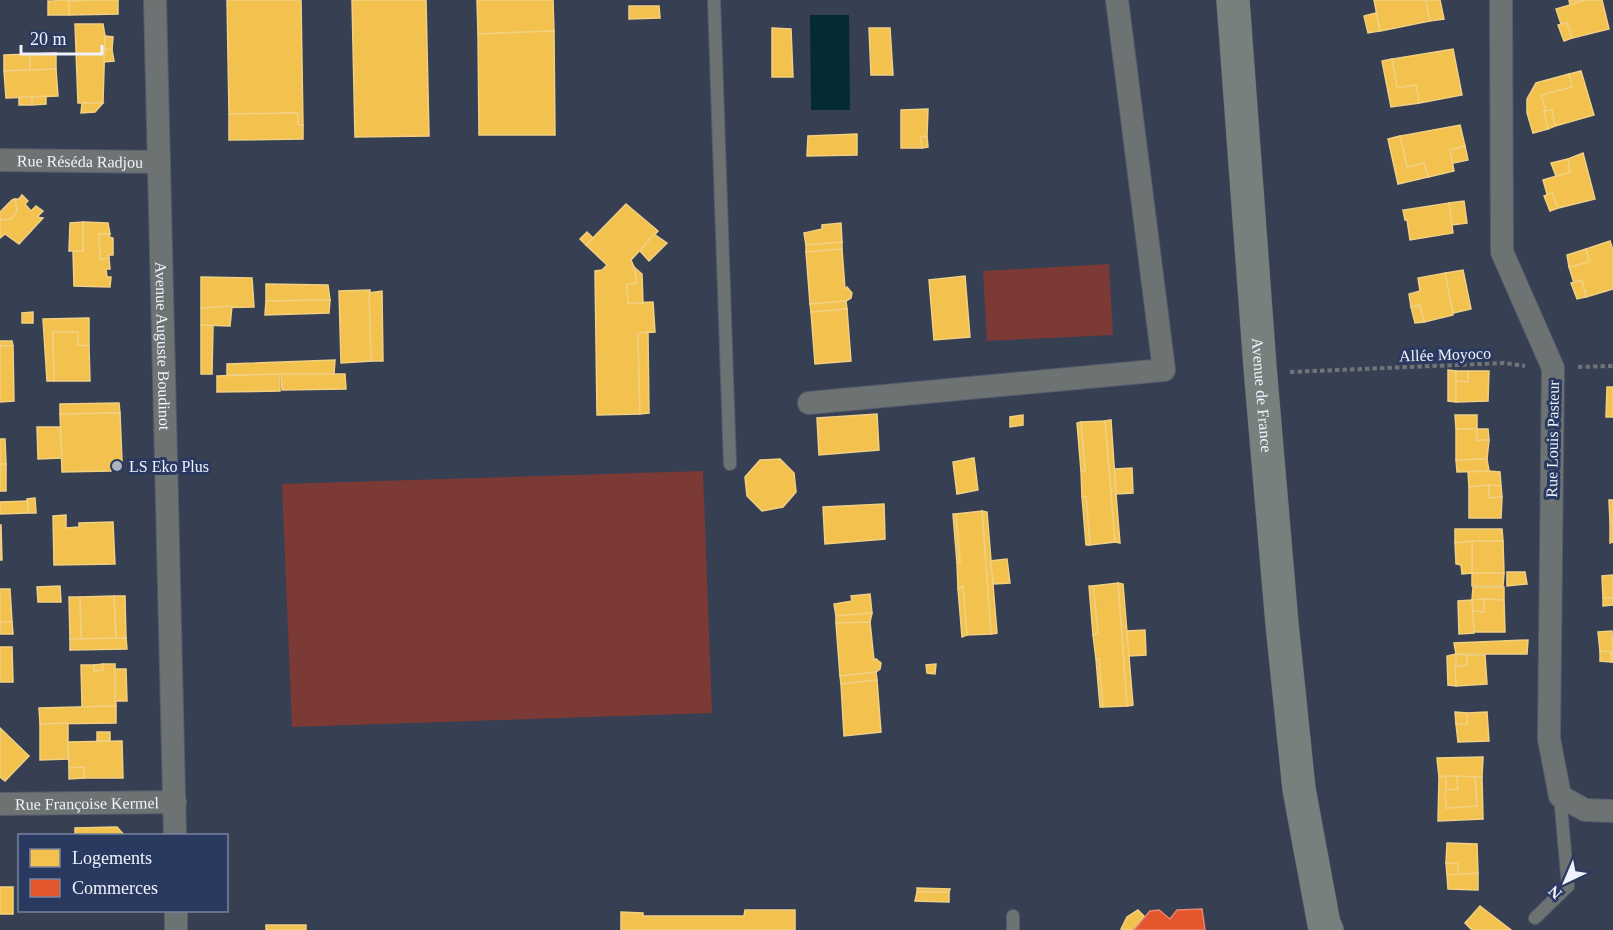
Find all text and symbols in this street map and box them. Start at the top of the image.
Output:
scale bar [21,18,102,56]
text: 20 m [30,29,67,49]
street label: Rue Réséda Radjou [17,152,143,172]
street label: Avenue Auguste Boudinot [152,261,173,431]
street label: Avenue de France [1249,337,1275,453]
street label: Allée Moyoco [1399,344,1491,366]
street label: Rue Louis Pasteur [1543,380,1562,498]
place label: LS Eko Plus [129,458,209,475]
marker: LS Eko Plus [110,459,124,473]
street label: Rue Françoise Kermel [15,794,160,813]
legend [18,834,228,912]
text: Logements [72,848,152,868]
north arrow [1535,852,1595,912]
text: Commerces [72,878,158,898]
text: N [1545,882,1565,903]

